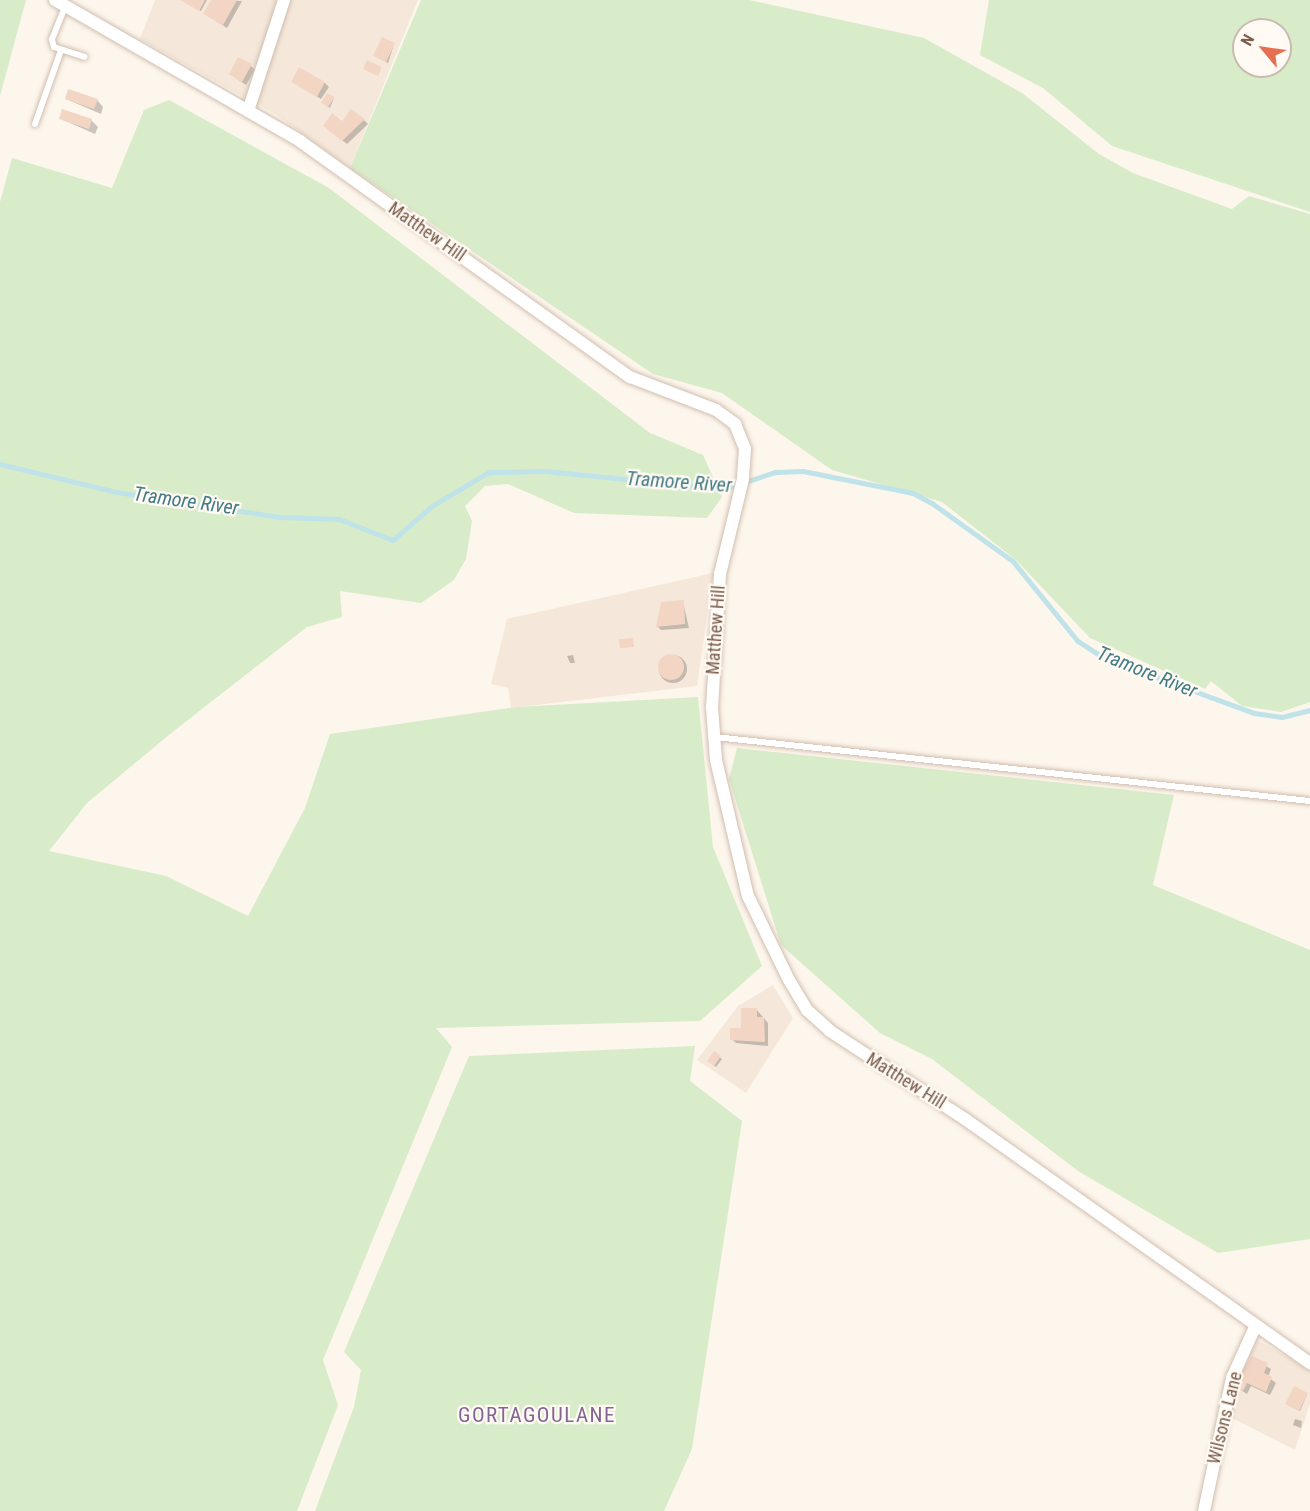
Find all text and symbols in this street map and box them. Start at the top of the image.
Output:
north arrow [1232,18,1292,78]
text: N [1237,31,1258,49]
street label: Matthew Hill [384,198,470,266]
water label: Tramore River [625,466,733,498]
water label: Tramore River [132,482,240,520]
street label: Matthew Hill [702,585,730,675]
water label: Tramore River [1093,641,1201,703]
street label: Matthew Hill [862,1048,950,1114]
street label: Wilsons Lane [1203,1369,1247,1467]
district label: GORTAGOULANE [458,1402,616,1428]

